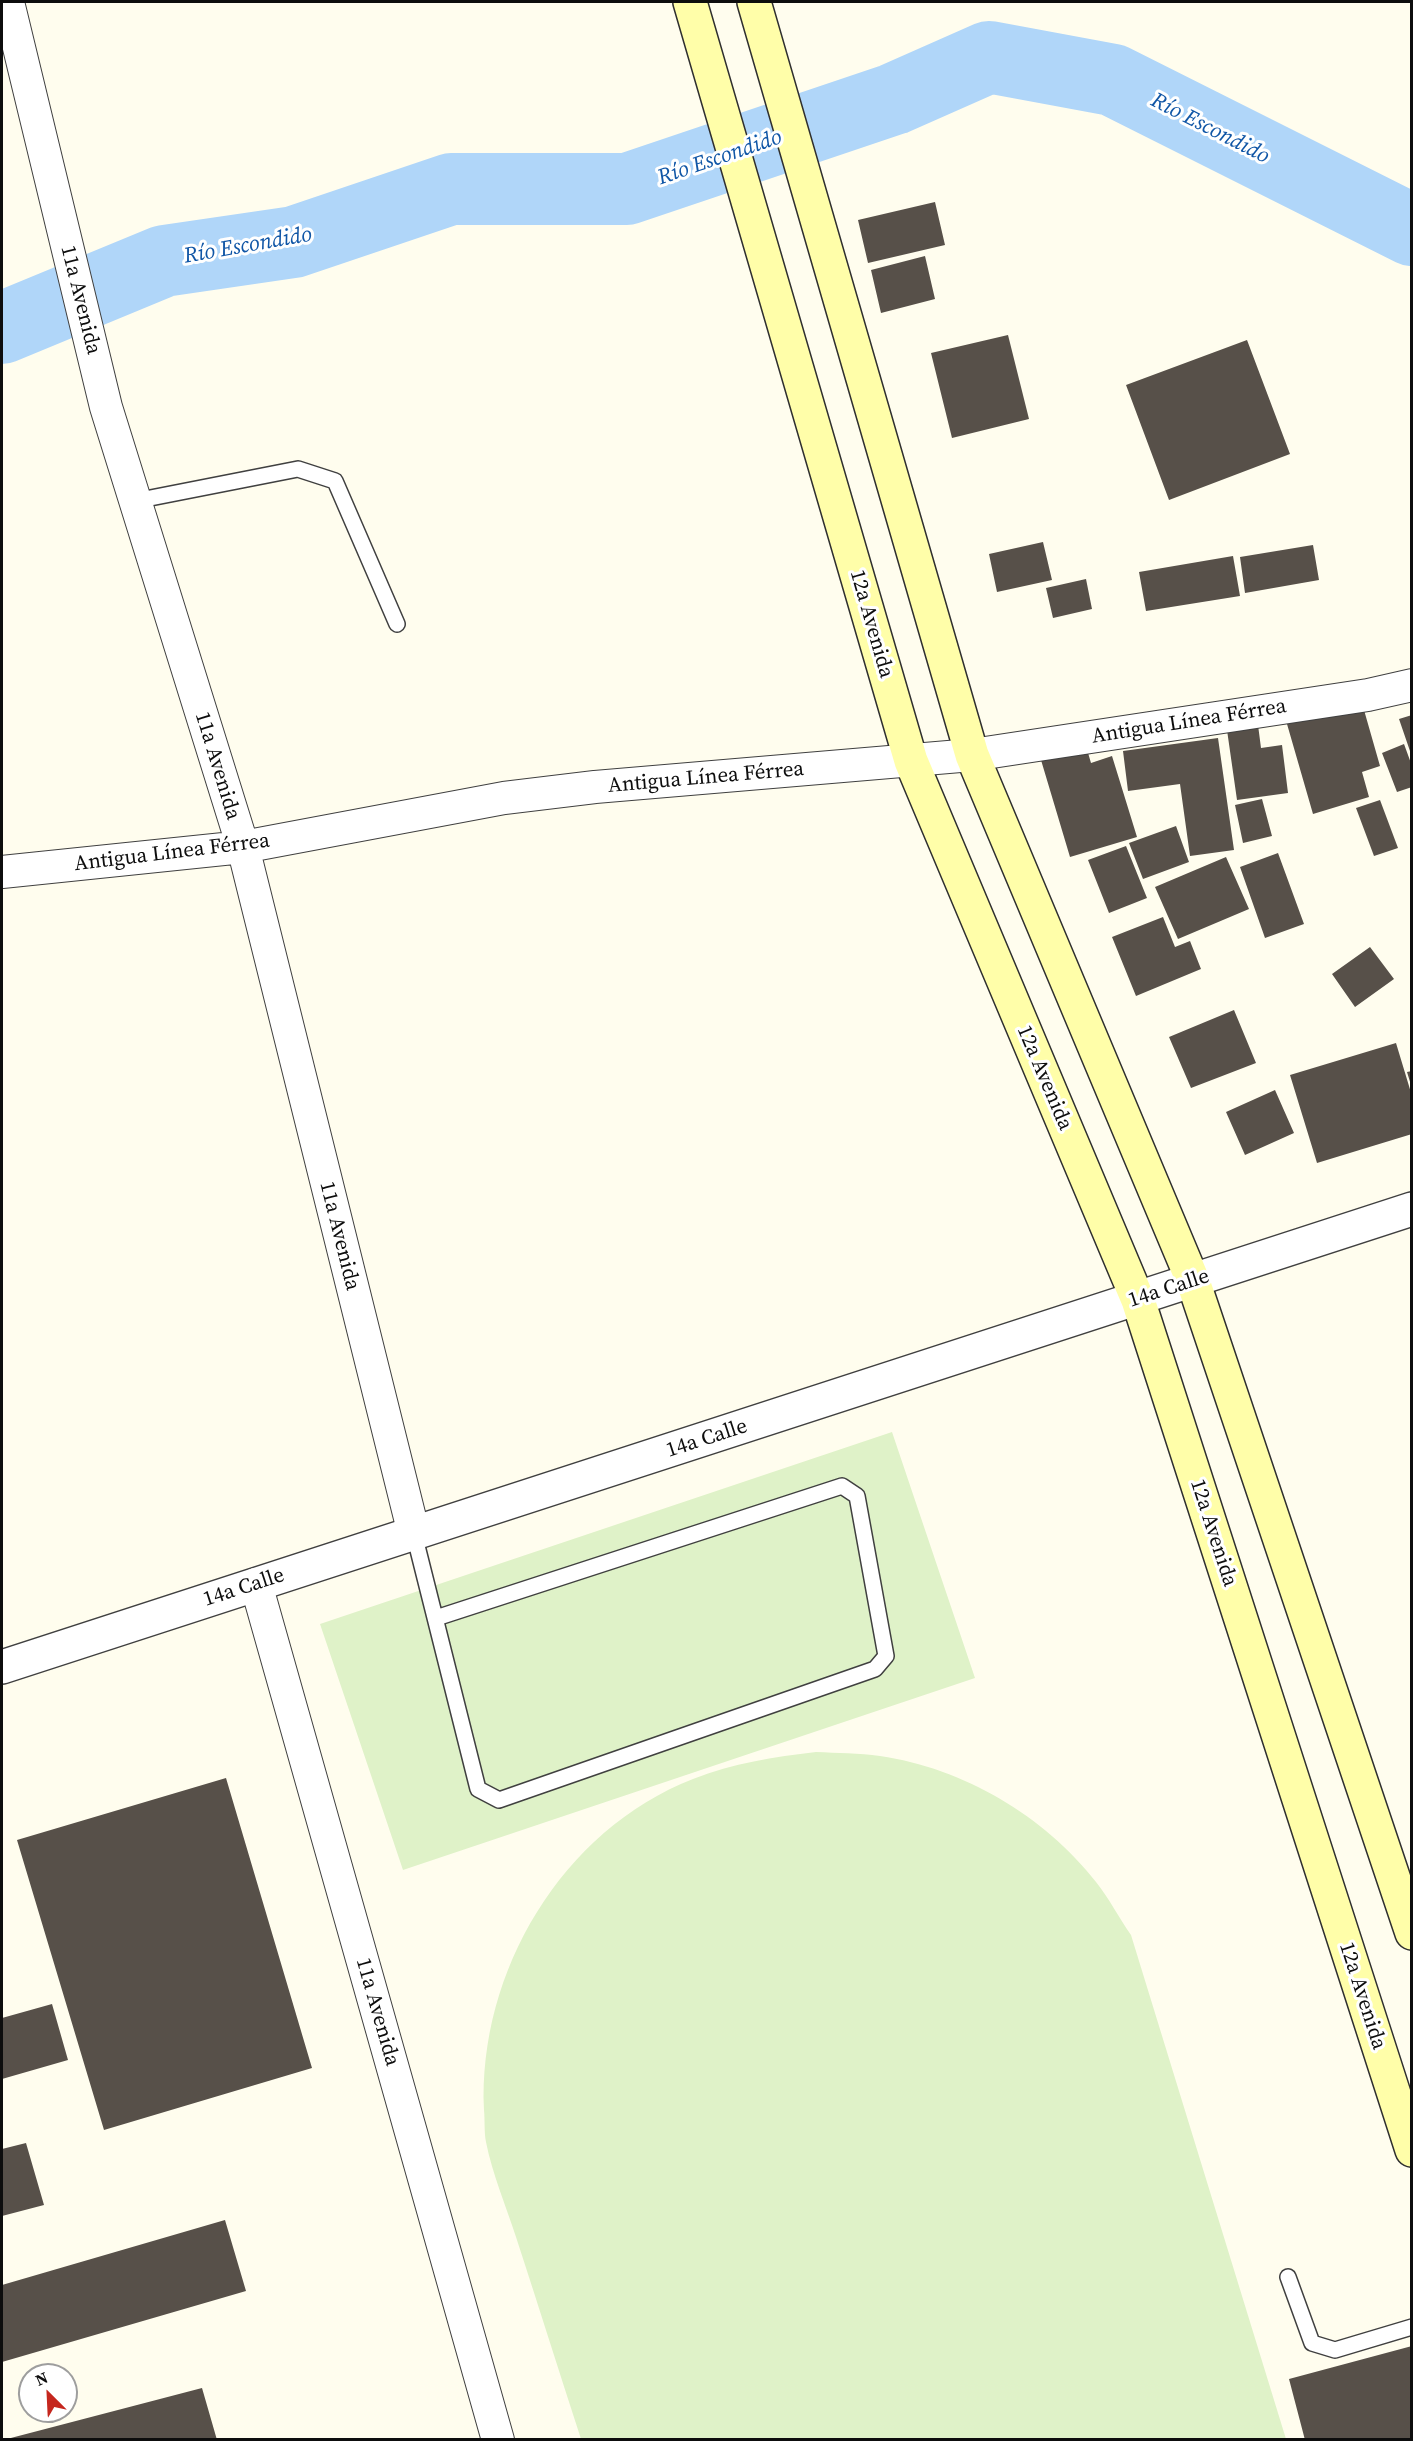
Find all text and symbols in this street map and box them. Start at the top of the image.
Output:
water label: Río Escondido [1146,88,1274,170]
water label: Río Escondido [654,124,786,192]
water label: Río Escondido [182,222,314,270]
street label: 11a Avenida [54,243,106,357]
street label: 12a Avenida [844,567,898,681]
street label: Antigua Línea Férrea [1090,694,1288,750]
street label: 11a Avenida [189,709,245,823]
street label: Antigua Línea Férrea [607,757,805,799]
street label: Antigua Línea Férrea [73,829,271,877]
street label: 12a Avenida [1011,1022,1077,1134]
street label: 11a Avenida [313,1179,365,1293]
street label: 14a Calle [1125,1264,1213,1314]
street label: 14a Calle [663,1414,751,1464]
street label: 12a Avenida [1184,1476,1242,1590]
street label: 14a Calle [200,1563,288,1613]
street label: 12a Avenida [1333,1939,1391,2053]
street label: 11a Avenida [350,1955,404,2069]
north arrow [18,2363,78,2423]
text: N [32,2366,51,2391]

